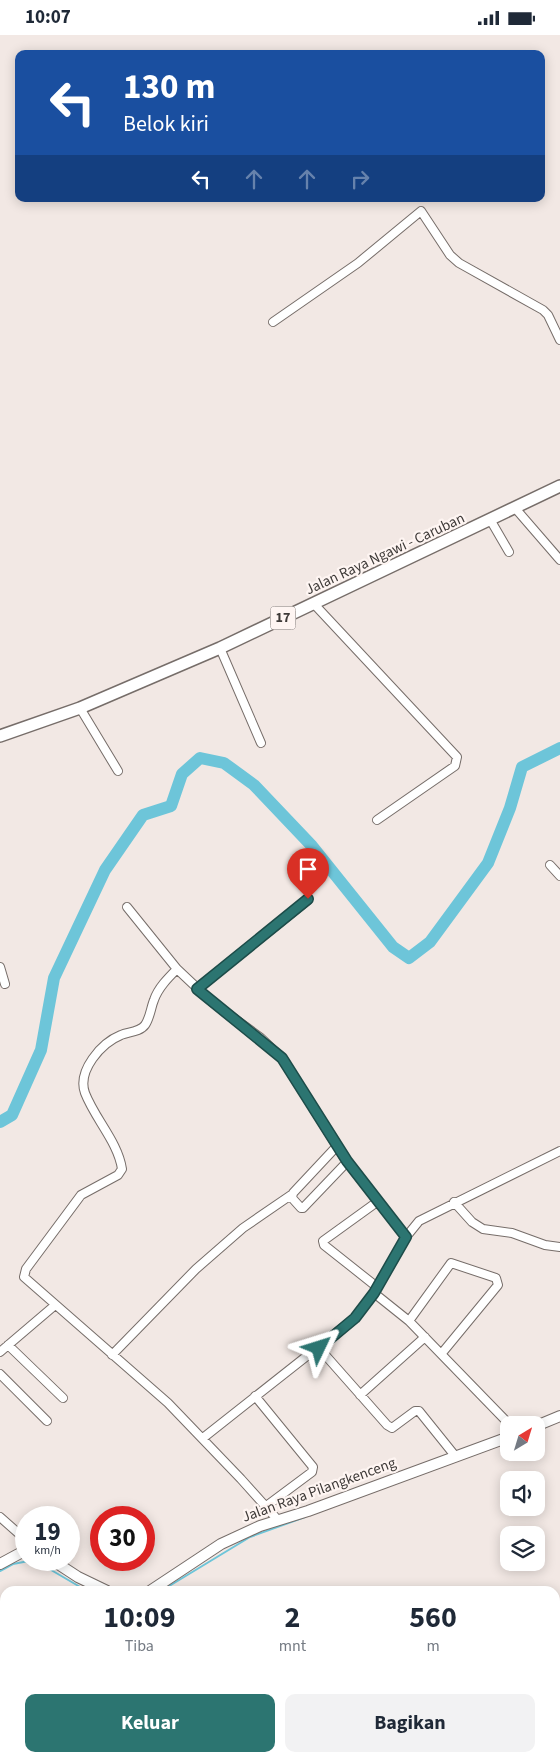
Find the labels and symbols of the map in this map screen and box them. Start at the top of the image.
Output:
street label: Jalan Raya Ngawi - Caruban [302,508,468,600]
road number: 17 [270,607,296,629]
pin [287,848,329,899]
position arrow [292,1321,344,1373]
north arrow [500,1416,545,1461]
street label: Jalan Raya Pilangkenceng [239,1452,399,1528]
speed limit sign: 30 [90,1506,155,1571]

